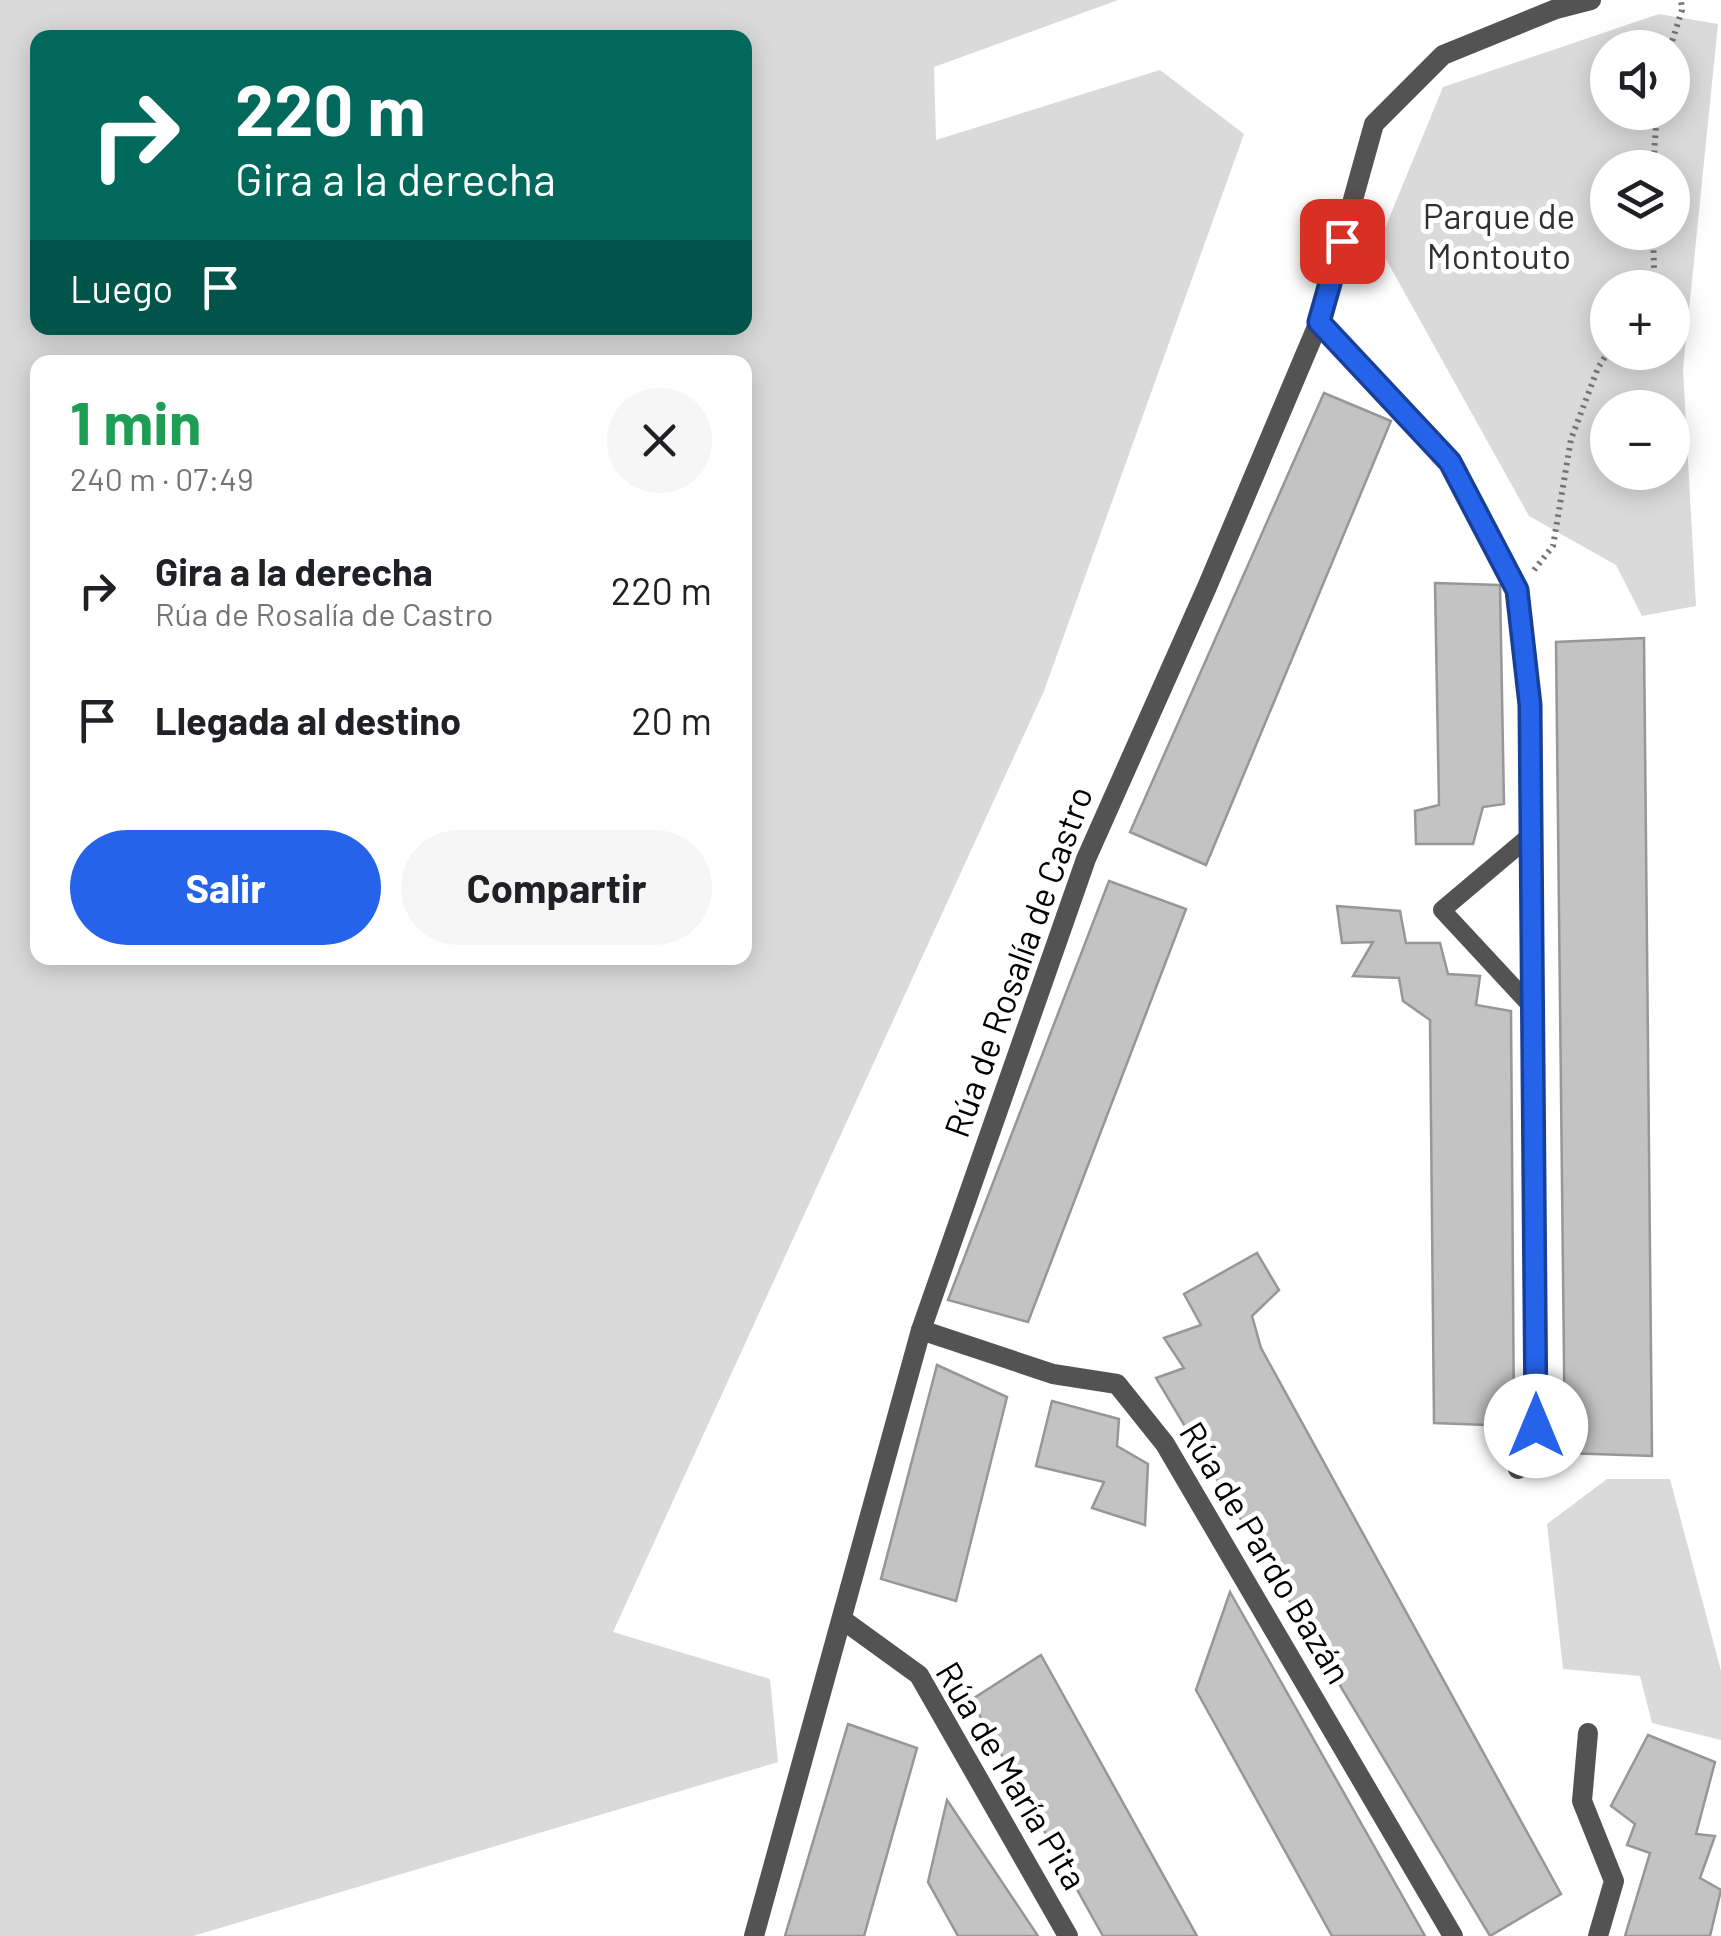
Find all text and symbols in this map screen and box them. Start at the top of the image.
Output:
map controls [1590,30,1690,490]
button: sound [1590,30,1690,130]
text: 220 m [235,66,426,150]
icon: right [70,70,200,200]
button: layers [1590,150,1690,250]
text: Gira a la derecha [235,151,556,205]
park label: Parque de Montouto [1423,194,1575,276]
pin [1300,199,1385,284]
icon: arrive [1315,214,1370,269]
icon: arrive [193,260,248,315]
text: Luego [70,265,173,311]
button: + [1590,270,1690,370]
text: 1 min [70,385,201,457]
button: close [607,388,712,493]
button: − [1590,390,1690,490]
text: 240 m · 07:49 [70,459,254,497]
text: Gira a la derecha [155,548,433,594]
icon: right [70,563,125,618]
text: 220 m [611,567,712,613]
text: Rúa de Rosalía de Castro [155,594,494,632]
icon: arrive [70,693,125,748]
text: Llegada al destino [155,697,461,743]
text: 20 m [631,697,712,743]
street label: Rúa de Rosalía de Castro [934,780,1100,1142]
button: Salir [70,830,381,945]
button: Compartir [401,830,712,945]
position arrow [1484,1374,1588,1478]
street label: Rúa de Pardo Bazán [1172,1413,1361,1691]
street label: Rúa de María Pita [928,1654,1097,1896]

